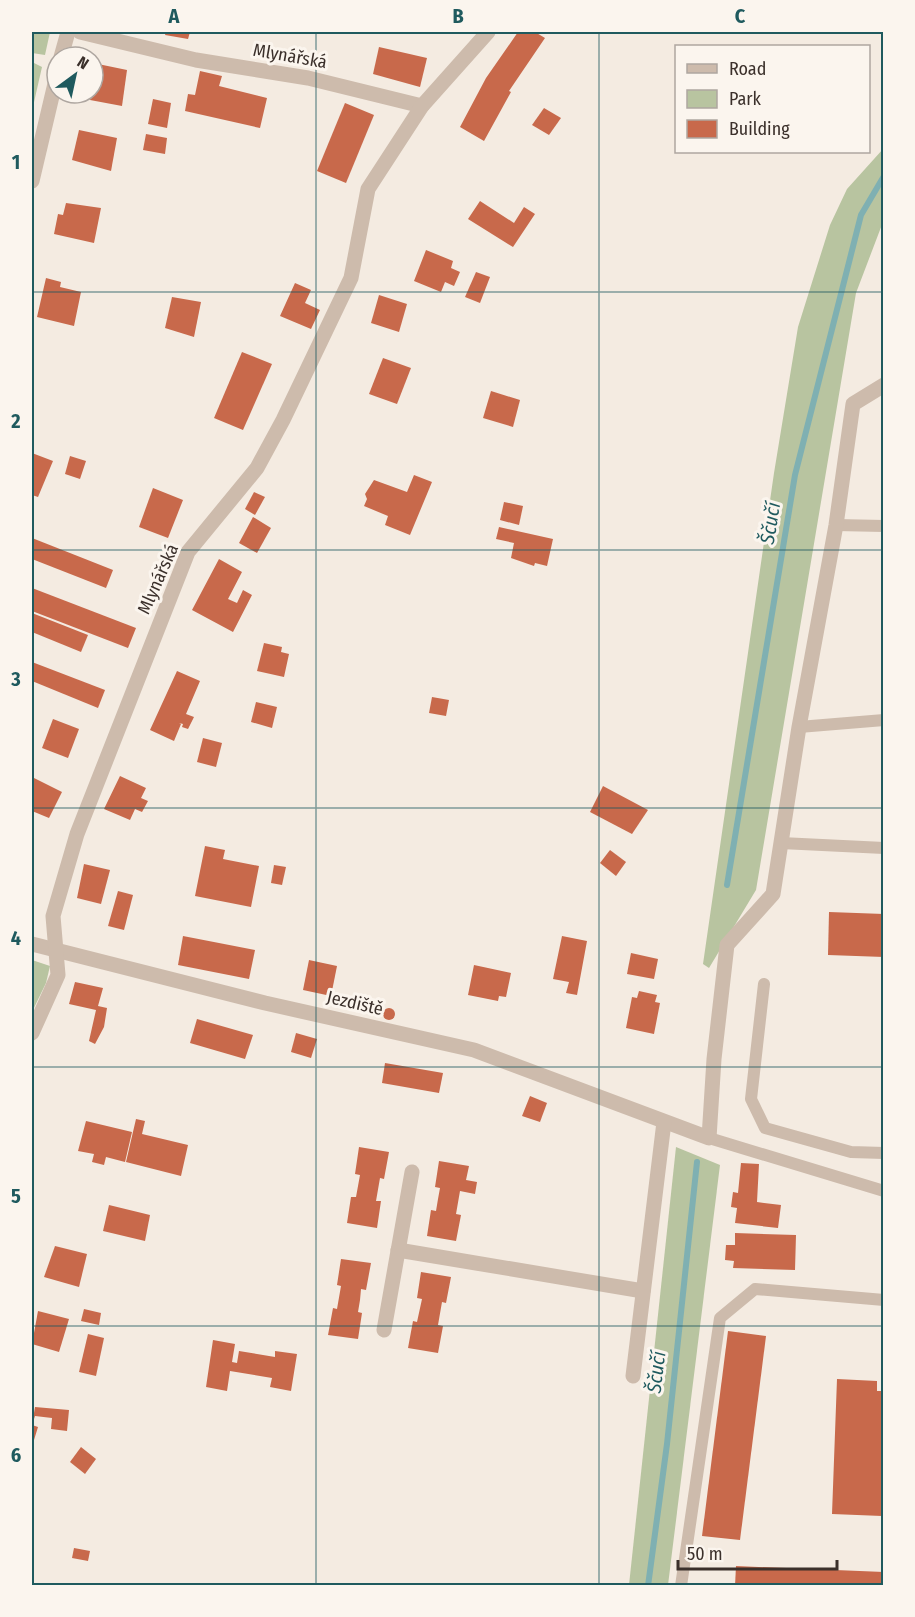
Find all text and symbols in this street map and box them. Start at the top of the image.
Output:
text: A [168,4,181,28]
text: B [452,4,464,28]
text: C [735,4,746,28]
street label: Mlynářská [251,39,329,73]
north arrow [45,45,105,105]
legend [675,45,870,153]
text: N [74,52,92,73]
text: Road [729,58,766,80]
text: Park [729,88,762,110]
text: Building [729,118,790,140]
text: 1 [12,150,20,174]
text: 2 [10,409,21,433]
water label: Ščučí [755,499,785,547]
street label: Mlynářská [133,540,183,617]
text: 3 [10,667,21,691]
text: 4 [11,926,21,950]
street label: Jezdiště [325,986,385,1020]
text: 5 [11,1184,21,1208]
water label: Ščučí [641,1349,671,1395]
text: 6 [11,1443,21,1467]
scale bar [678,1533,837,1571]
text: 50 m [687,1543,723,1565]

